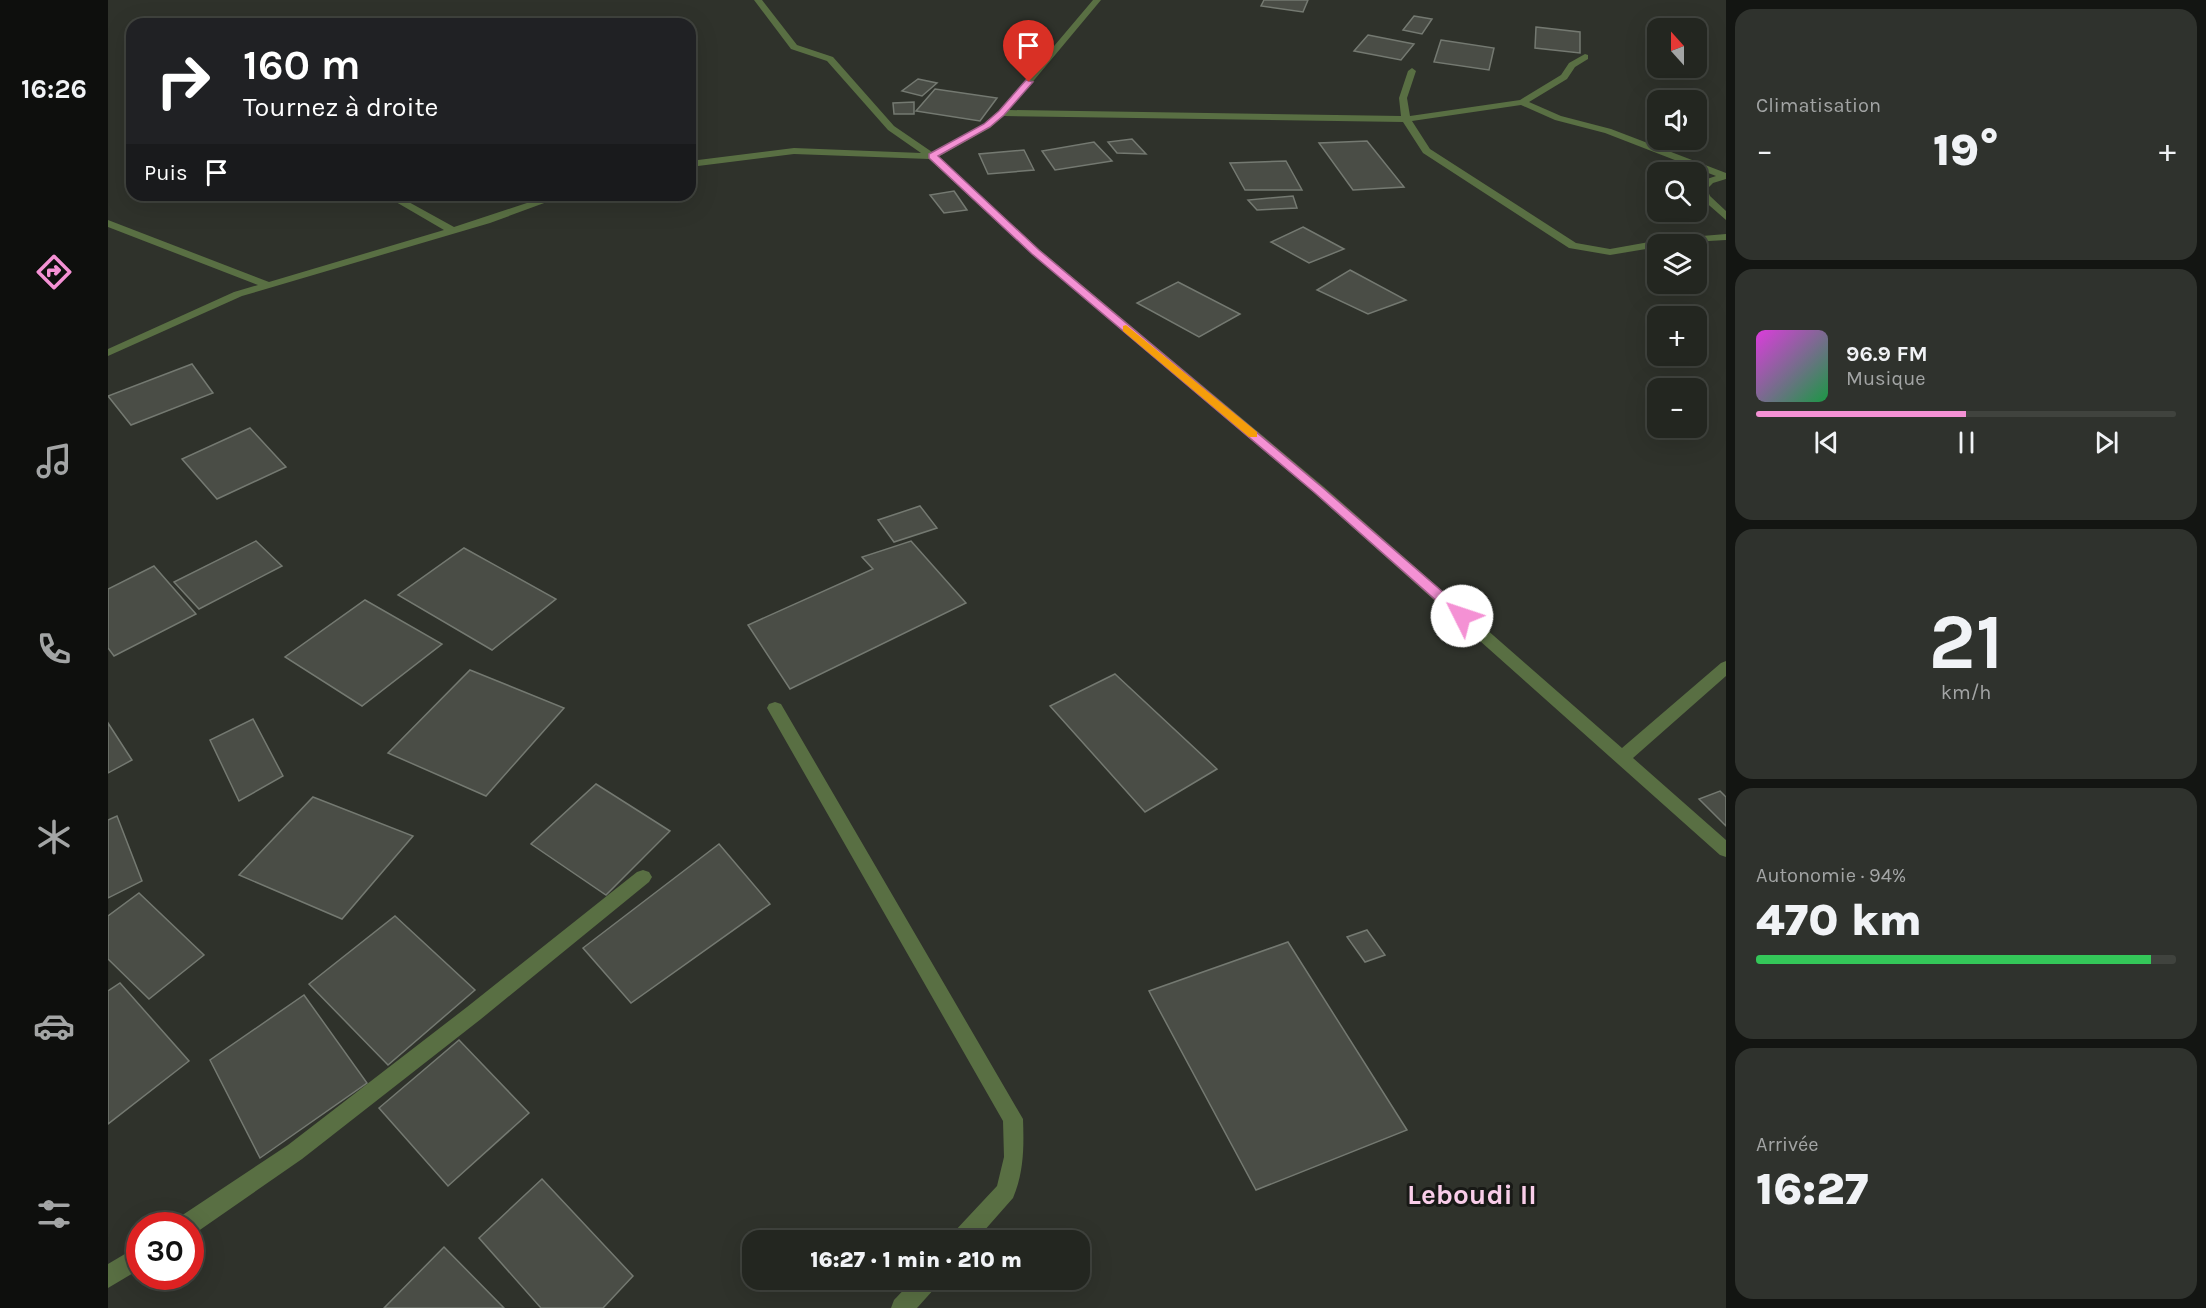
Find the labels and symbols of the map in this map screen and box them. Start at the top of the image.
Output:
north arrow [1647,18,1707,78]
pin [1003,20,1054,82]
position arrow [1430,584,1494,648]
district label: Leboudi II [1407,1178,1537,1211]
speed limit sign: 30 [126,1212,204,1290]

